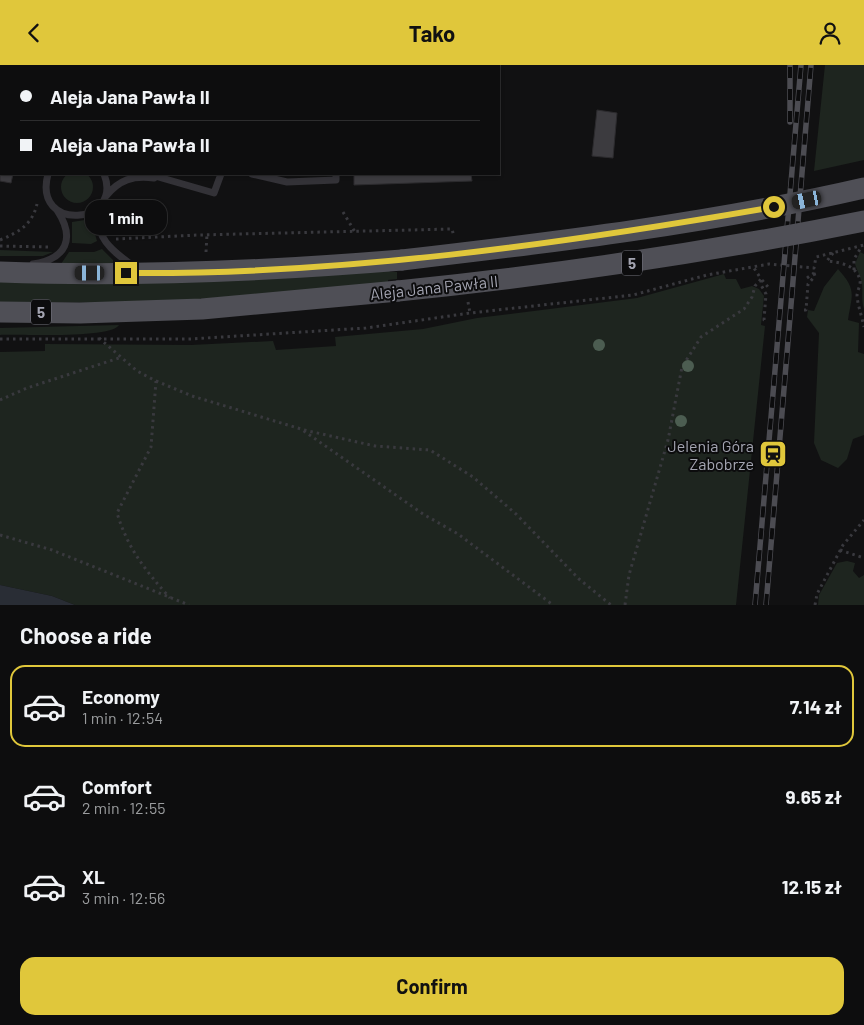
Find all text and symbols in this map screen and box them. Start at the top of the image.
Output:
icon: back [20,19,48,47]
icon: person [816,19,844,47]
text: Tako [409,20,455,46]
text: Aleja Jana Pawła II [50,85,210,108]
text: Aleja Jana Pawła II [50,133,210,156]
car [790,190,823,210]
route start [763,196,785,218]
callout: 1 min [85,201,167,235]
text: 1 min [108,208,144,227]
road number: 5 [622,251,642,275]
route end [115,262,137,284]
car [75,266,105,281]
street label: Aleja Jana Pawła II [369,271,499,303]
road number: 5 [31,299,51,325]
place label: Jelenia Góra Zabobrze [668,436,754,473]
station icon: Jelenia Góra Zabobrze [758,439,788,469]
text: Choose a ride [20,622,152,648]
icon: car [22,684,67,729]
text: Economy [82,685,160,708]
text: 7.14 zł [790,695,842,718]
text: 1 min · 12:54 [82,708,163,727]
icon: car [22,774,67,819]
text: Comfort [82,775,152,798]
text: 9.65 zł [786,785,842,808]
text: 2 min · 12:55 [82,798,166,817]
icon: car [22,864,67,909]
text: XL [82,865,105,888]
text: 12.15 zł [782,875,842,898]
text: 3 min · 12:56 [82,888,165,907]
button: Confirm [20,957,844,1015]

